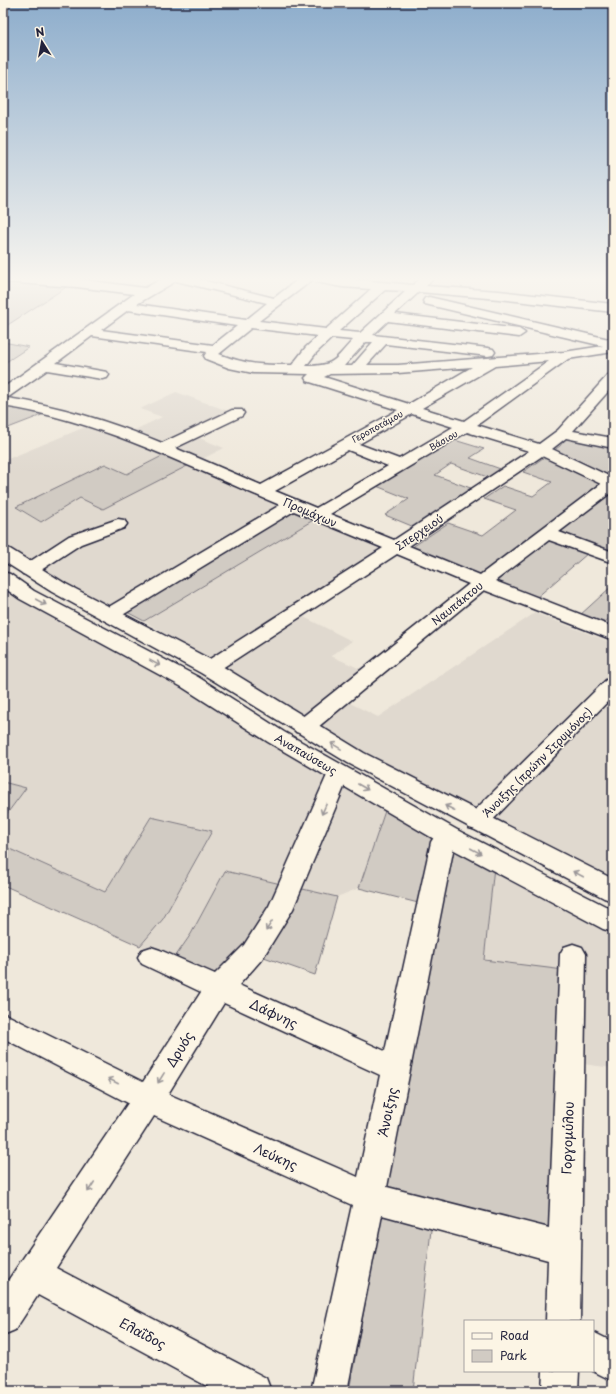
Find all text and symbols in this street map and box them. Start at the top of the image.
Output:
north arrow [22,22,62,62]
text: N [34,22,46,41]
street label: Γεροποτάμου [349,406,405,446]
street label: Βάσιου [426,426,460,454]
street label: Προμάχων [280,493,340,531]
street label: Σπερχειού [392,510,446,554]
street label: Ναυπάκτου [428,577,486,629]
one-way arrow [34,598,46,606]
one-way arrow [149,660,161,668]
street label: Άνοιξης (πρώην Στρυμόνος) [478,703,596,821]
street label: Αναπαύσεως [272,729,341,779]
one-way arrow [330,742,342,750]
one-way arrow [357,784,369,792]
one-way arrow [319,802,327,814]
one-way arrow [444,804,456,811]
one-way arrow [470,847,482,855]
one-way arrow [572,869,584,877]
one-way arrow [264,920,272,932]
street label: Δάφνης [247,994,301,1033]
street label: Δρυός [161,1027,198,1070]
one-way arrow [157,1072,165,1084]
one-way arrow [108,1077,120,1084]
street label: Άνοιξης [373,1085,402,1138]
street label: Γοργομύλου [556,1101,578,1175]
street label: Λεύκης [251,1138,301,1174]
one-way arrow [86,1181,95,1192]
street label: Ελαΐδος [116,1313,170,1353]
legend [464,1320,594,1372]
text: Road [500,1326,529,1344]
text: Park [500,1346,527,1364]

